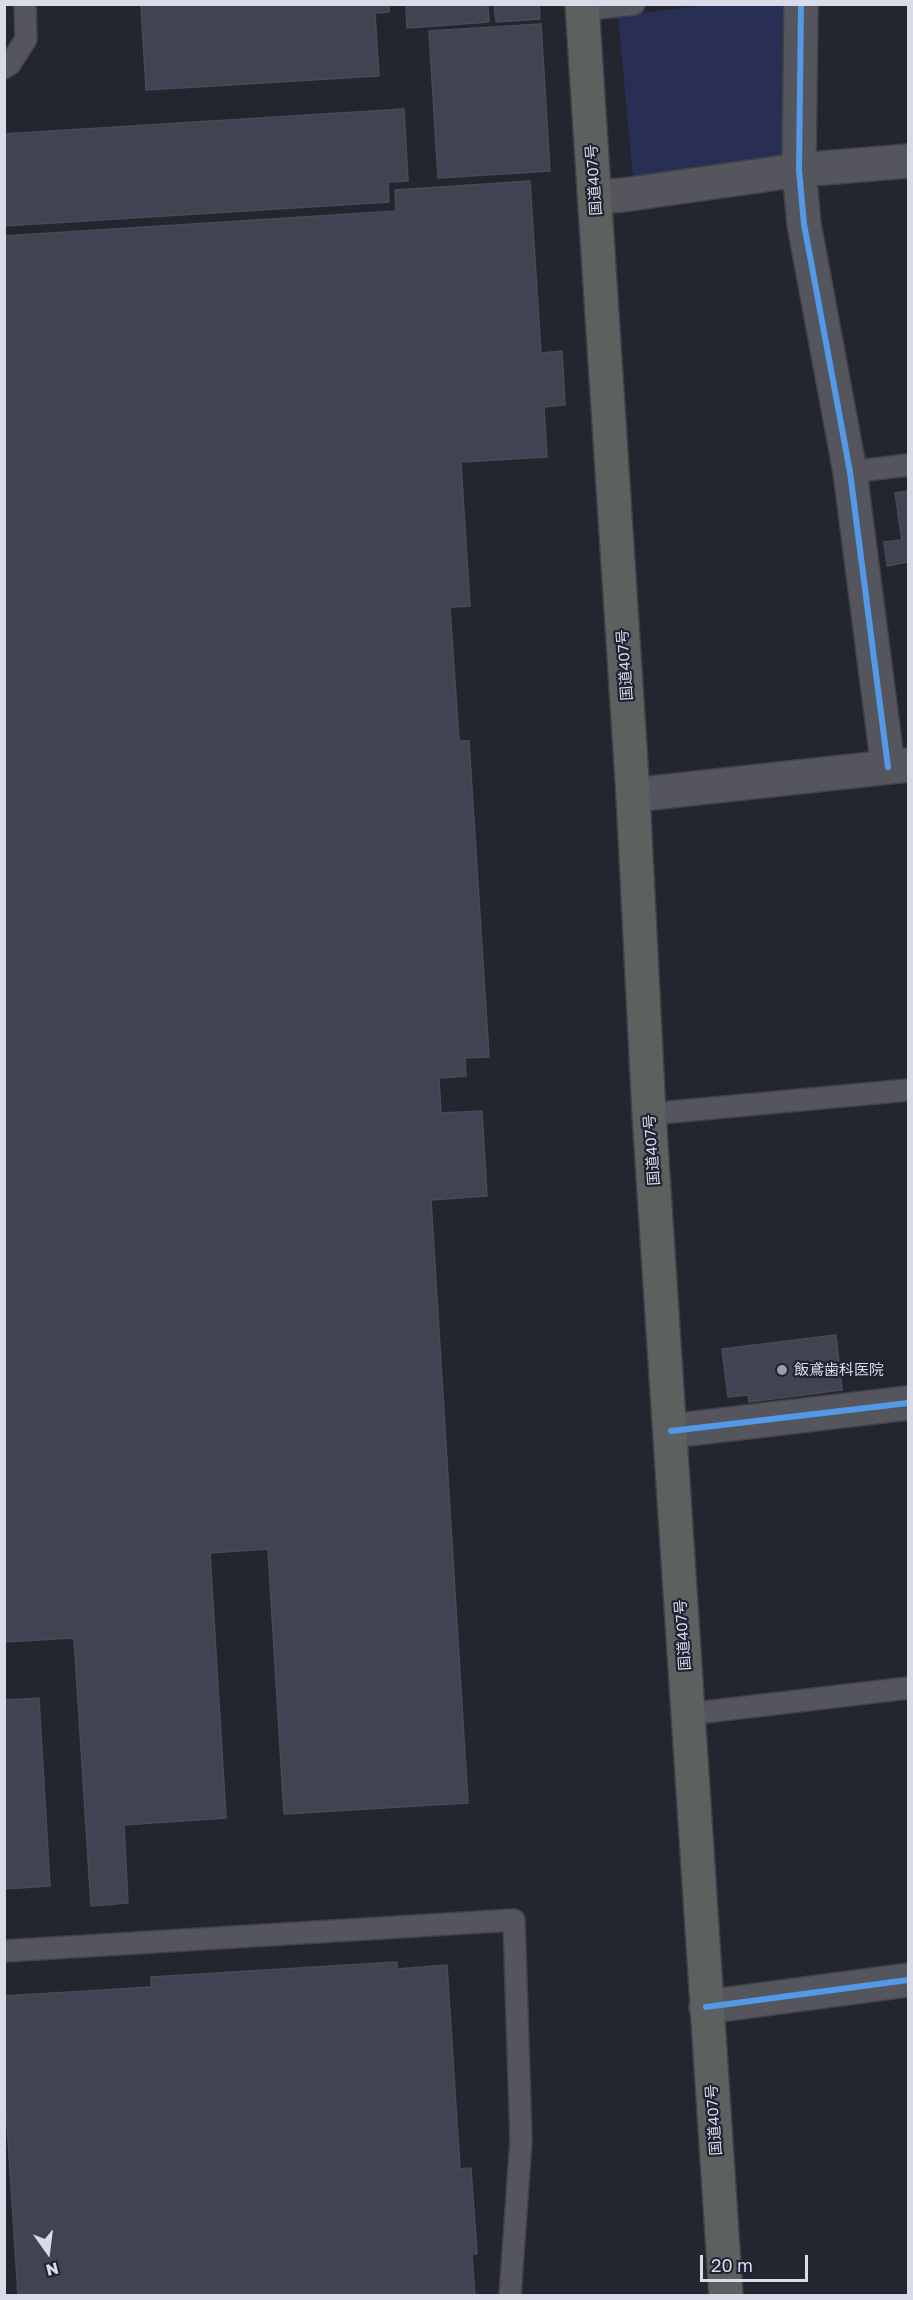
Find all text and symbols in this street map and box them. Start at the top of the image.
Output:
street label: 国道407号 [583,144,605,216]
street label: 国道407号 [614,629,636,701]
street label: 国道407号 [641,1114,663,1186]
place label: 飯鳶歯科医院 [794,1361,884,1379]
marker: 飯鳶歯科医院 [775,1363,789,1377]
street label: 国道407号 [672,1599,694,1671]
street label: 国道407号 [703,2084,725,2156]
north arrow [18,2222,78,2282]
scale bar [703,2243,811,2281]
text: 20 m [711,2254,753,2276]
text: N [44,2258,61,2281]

